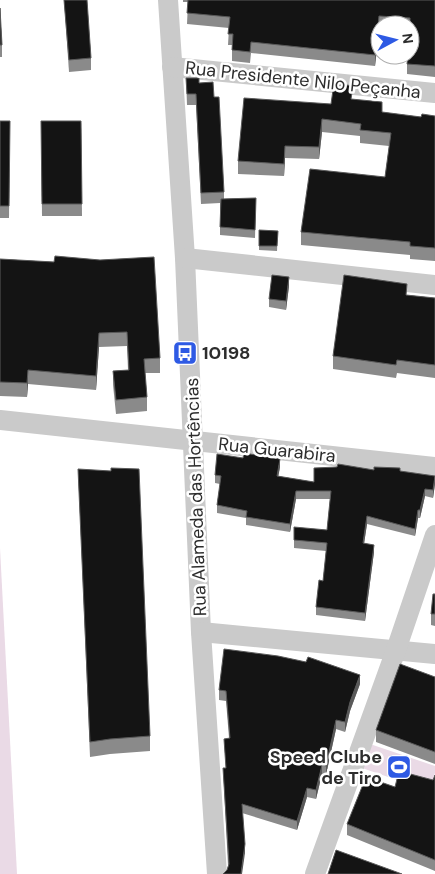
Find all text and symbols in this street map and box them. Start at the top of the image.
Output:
north arrow [370,15,420,65]
text: N [398,32,417,45]
street label: Rua Presidente Nilo Peçanha [184,56,422,104]
bus stop icon: 10198 [172,340,198,366]
place label: 10198 [202,341,250,365]
street label: Rua Alameda das Hortências [180,377,212,617]
street label: Rua Guarabira [217,432,337,468]
place label: Speed Clube de Tiro [270,745,382,790]
sports icon: Speed Clube de Tiro [386,754,412,780]

